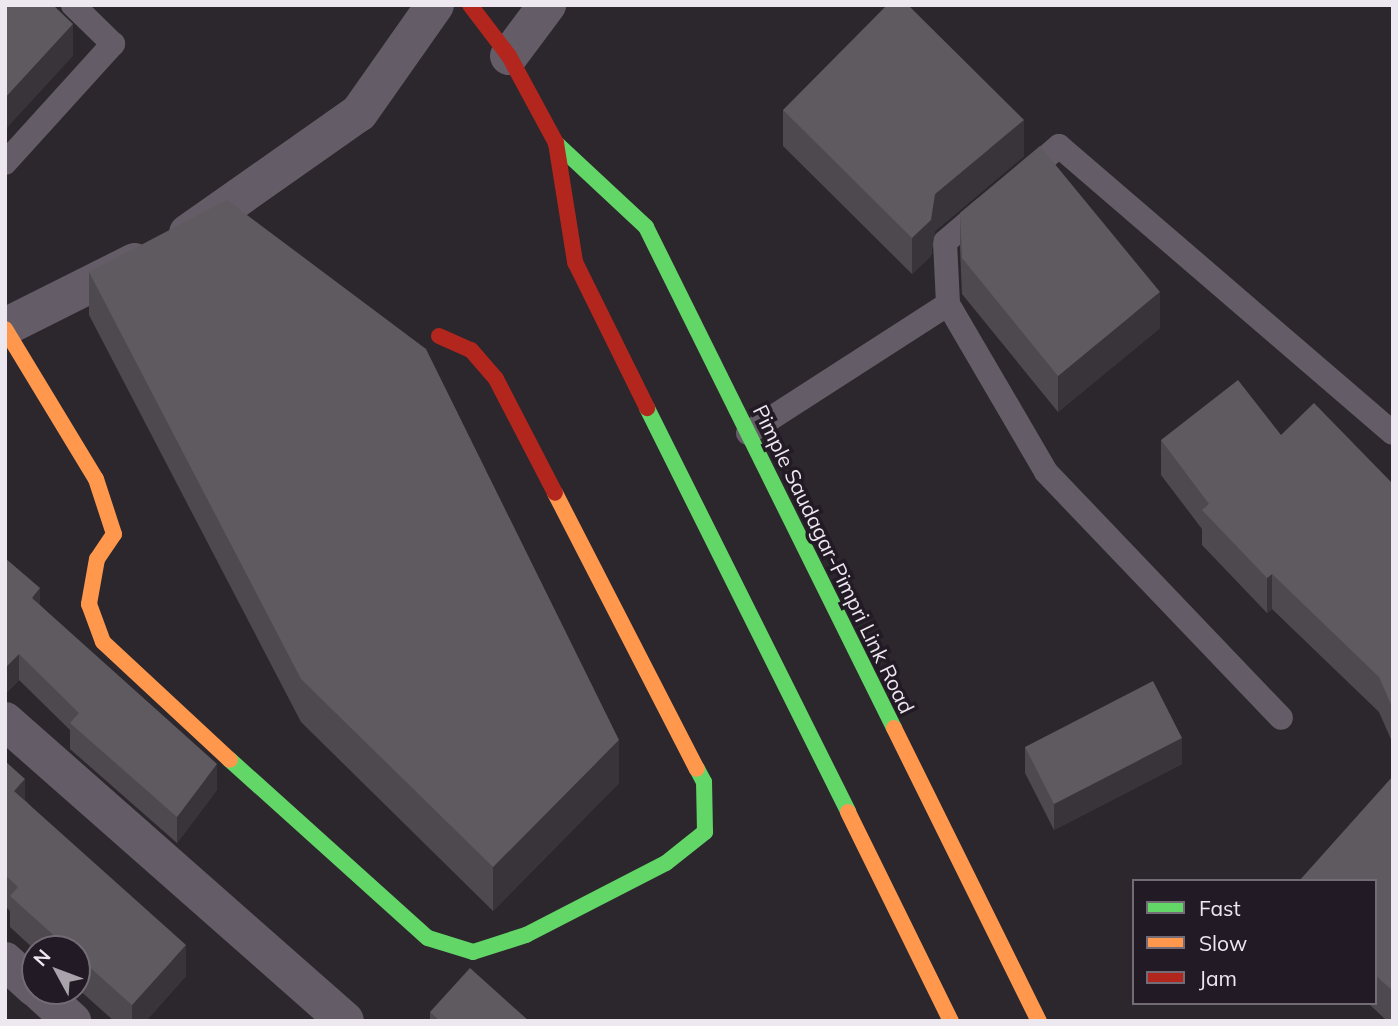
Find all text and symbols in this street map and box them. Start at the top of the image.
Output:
street label: Pimple Saudagar-Pimpri Link Road [748,401,920,717]
legend [1132,879,1377,1005]
text: Fast [1199,895,1241,921]
text: Slow [1199,930,1247,956]
north arrow [21,935,91,1005]
text: N [28,944,55,971]
text: Jam [1199,965,1237,991]

